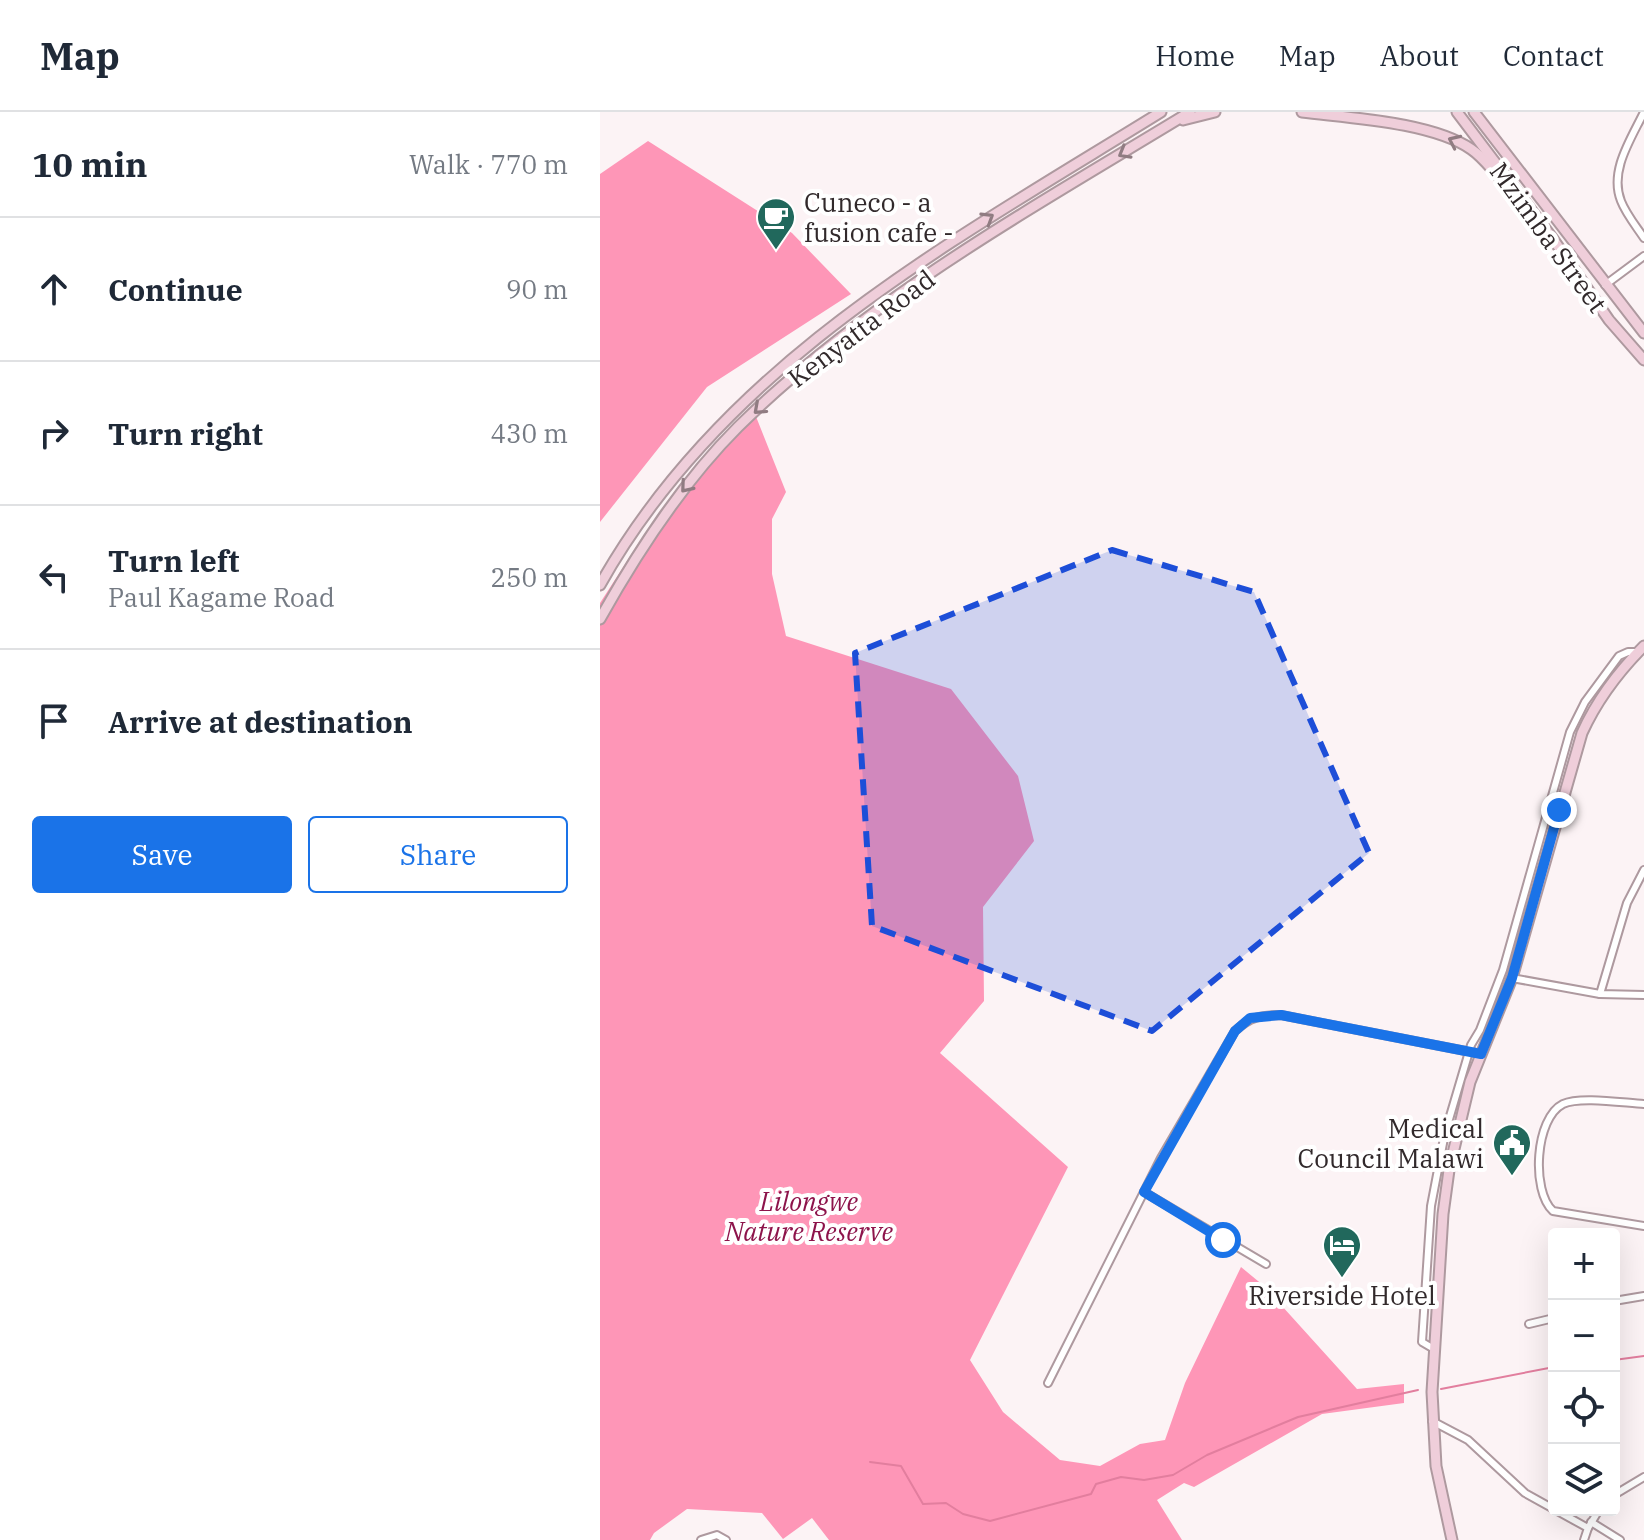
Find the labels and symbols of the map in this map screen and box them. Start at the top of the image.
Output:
one-way arrow [1448,135,1463,151]
one-way arrow [1118,143,1133,159]
street label: Mzimba Street [1483,155,1615,319]
place label: Cuneco - a fusion cafe - [804,185,954,249]
cafe icon: Cuneco - a fusion cafe - [755,196,797,251]
one-way arrow [979,212,994,228]
street label: Kenyatta Road [781,262,941,394]
one-way arrow [754,399,768,414]
one-way arrow [682,478,696,492]
route end [1541,792,1577,828]
place label: Medical Council Malawi [1298,1111,1484,1175]
public building icon: Medical Council Malawi [1491,1122,1533,1177]
park label: Lilongwe Nature Reserve [724,1184,893,1248]
route start [1205,1222,1241,1258]
hotel icon: Riverside Hotel [1321,1224,1363,1279]
place label: Riverside Hotel [1248,1278,1436,1312]

